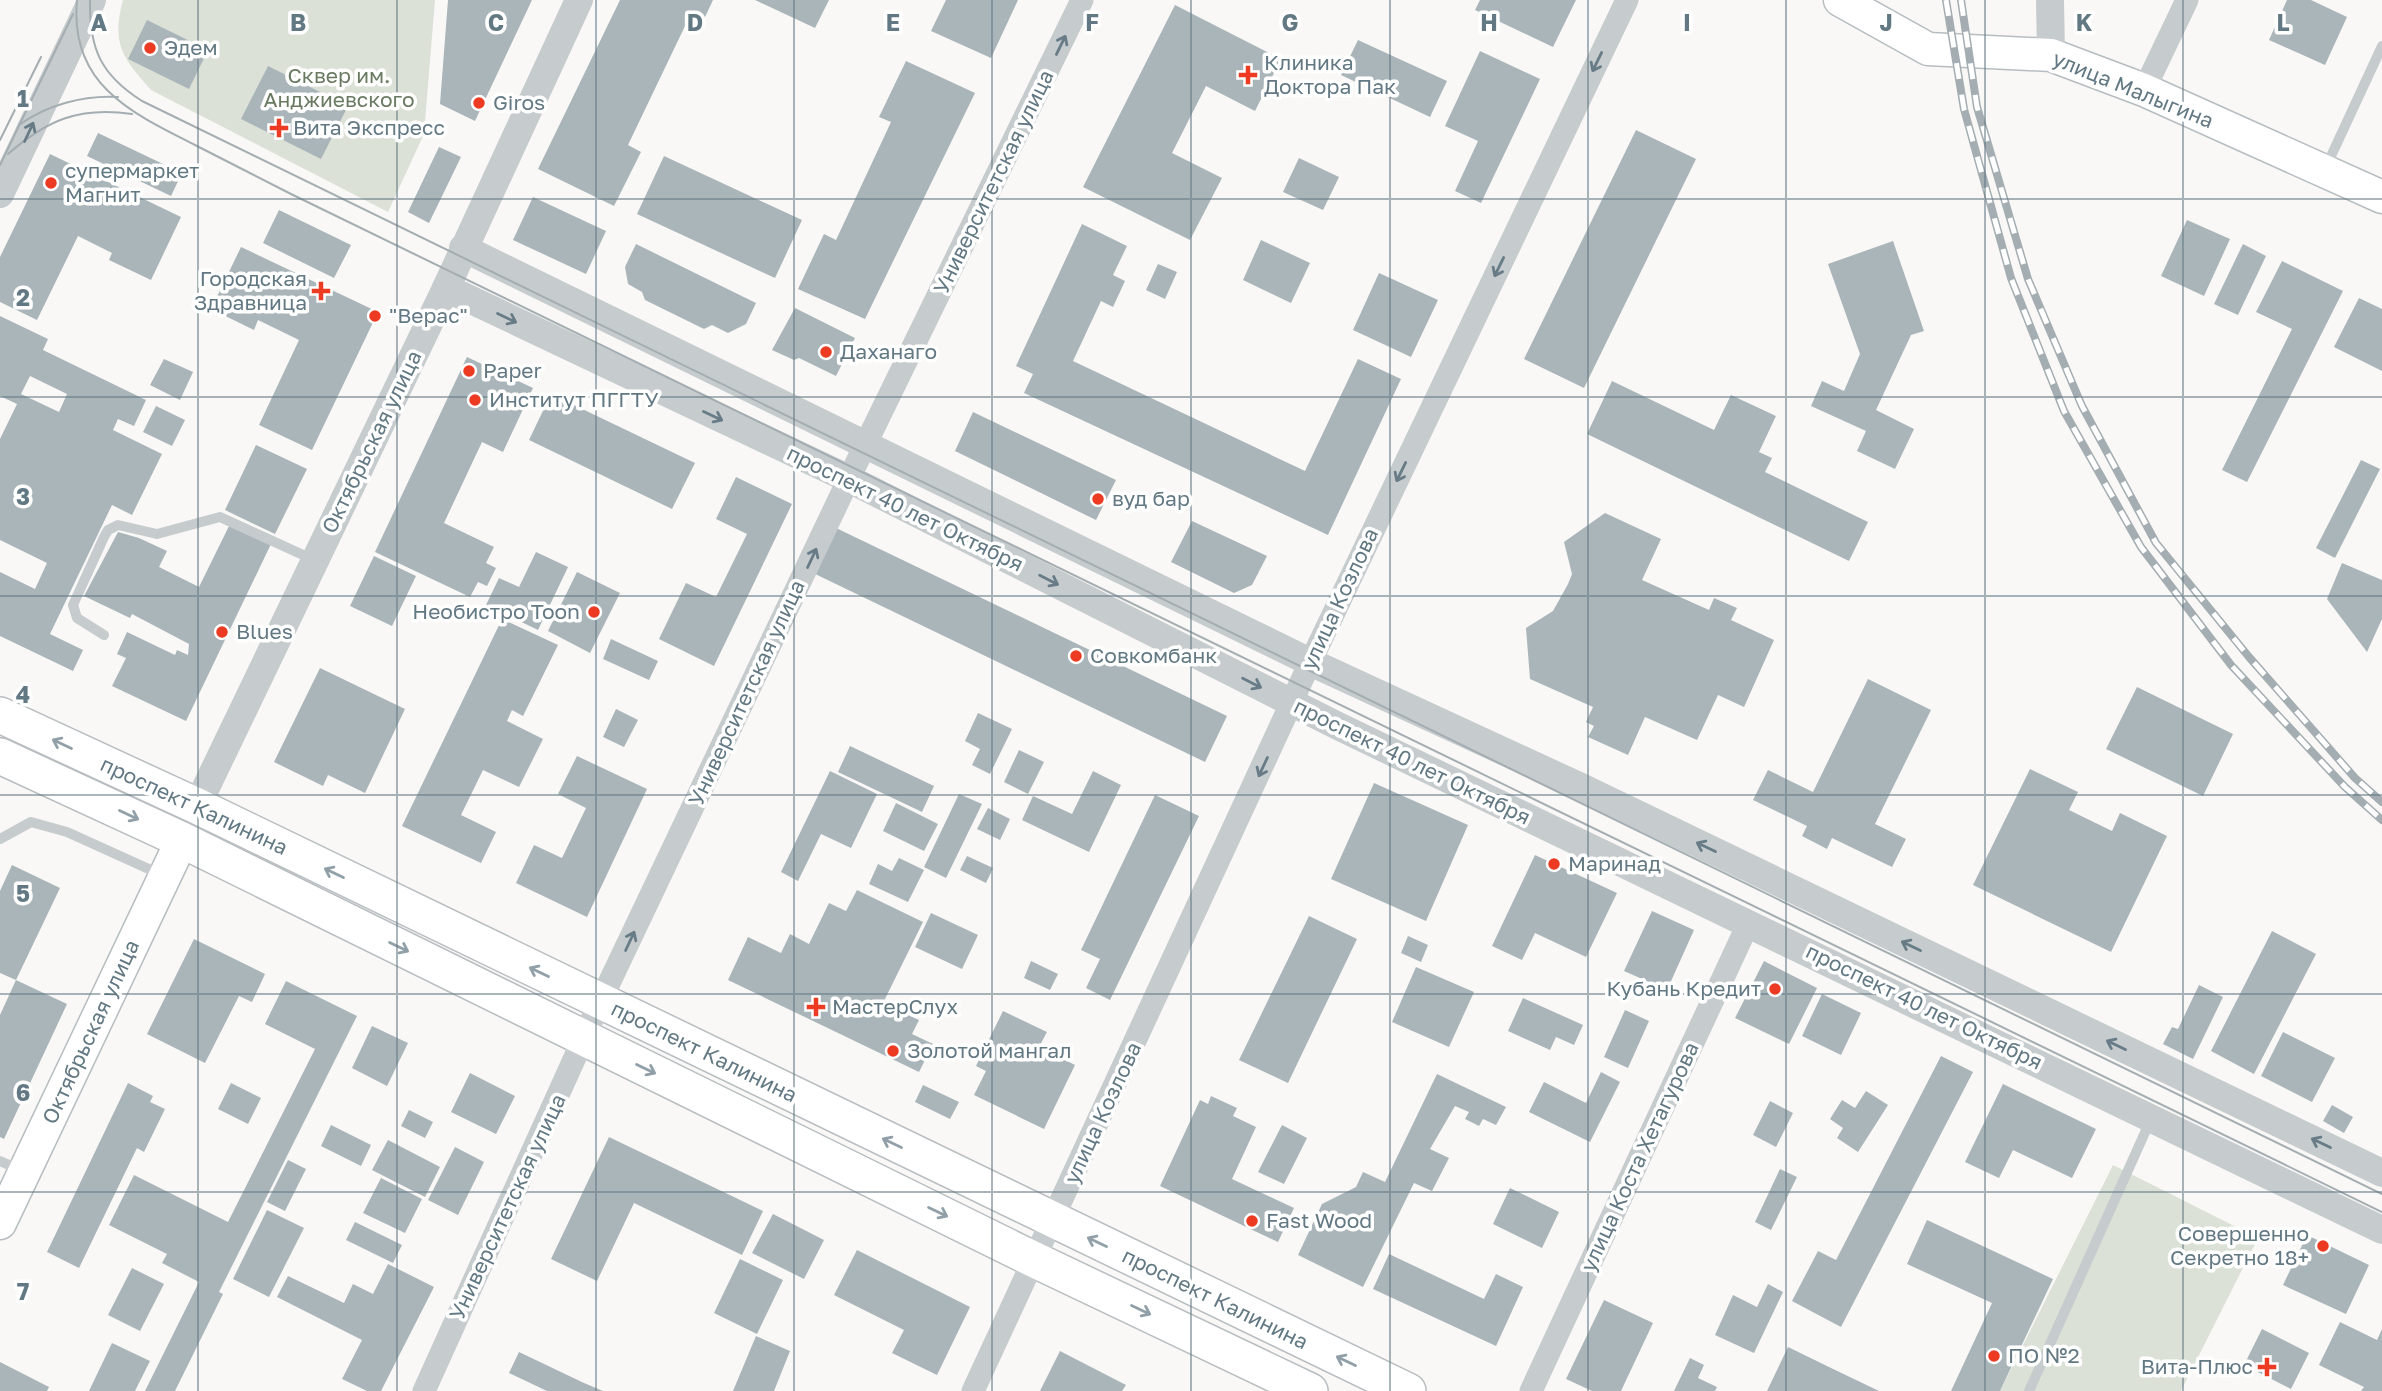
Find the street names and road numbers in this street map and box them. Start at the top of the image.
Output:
street label: улица Малыгина [2049,45,2218,133]
street label: Университетская улица [927,65,1059,298]
street label: Октябрьская улица [316,346,427,537]
street label: проспект 40 лет Октября [783,439,1028,577]
street label: улица Козлова [1295,524,1383,674]
street label: Университетская улица [682,576,810,810]
street label: проспект 40 лет Октября [1290,692,1535,830]
street label: проспект Калинина [97,750,292,860]
street label: Октябрьская улица [36,935,144,1128]
street label: проспект 40 лет Октября [1802,937,2047,1075]
street label: проспект Калинина [607,995,802,1107]
street label: улица Козлова [1058,1038,1146,1188]
street label: улица Коста Хетагурова [1574,1038,1704,1276]
street label: Университетская улица [443,1090,571,1324]
street label: проспект Калинина [1118,1242,1313,1354]

